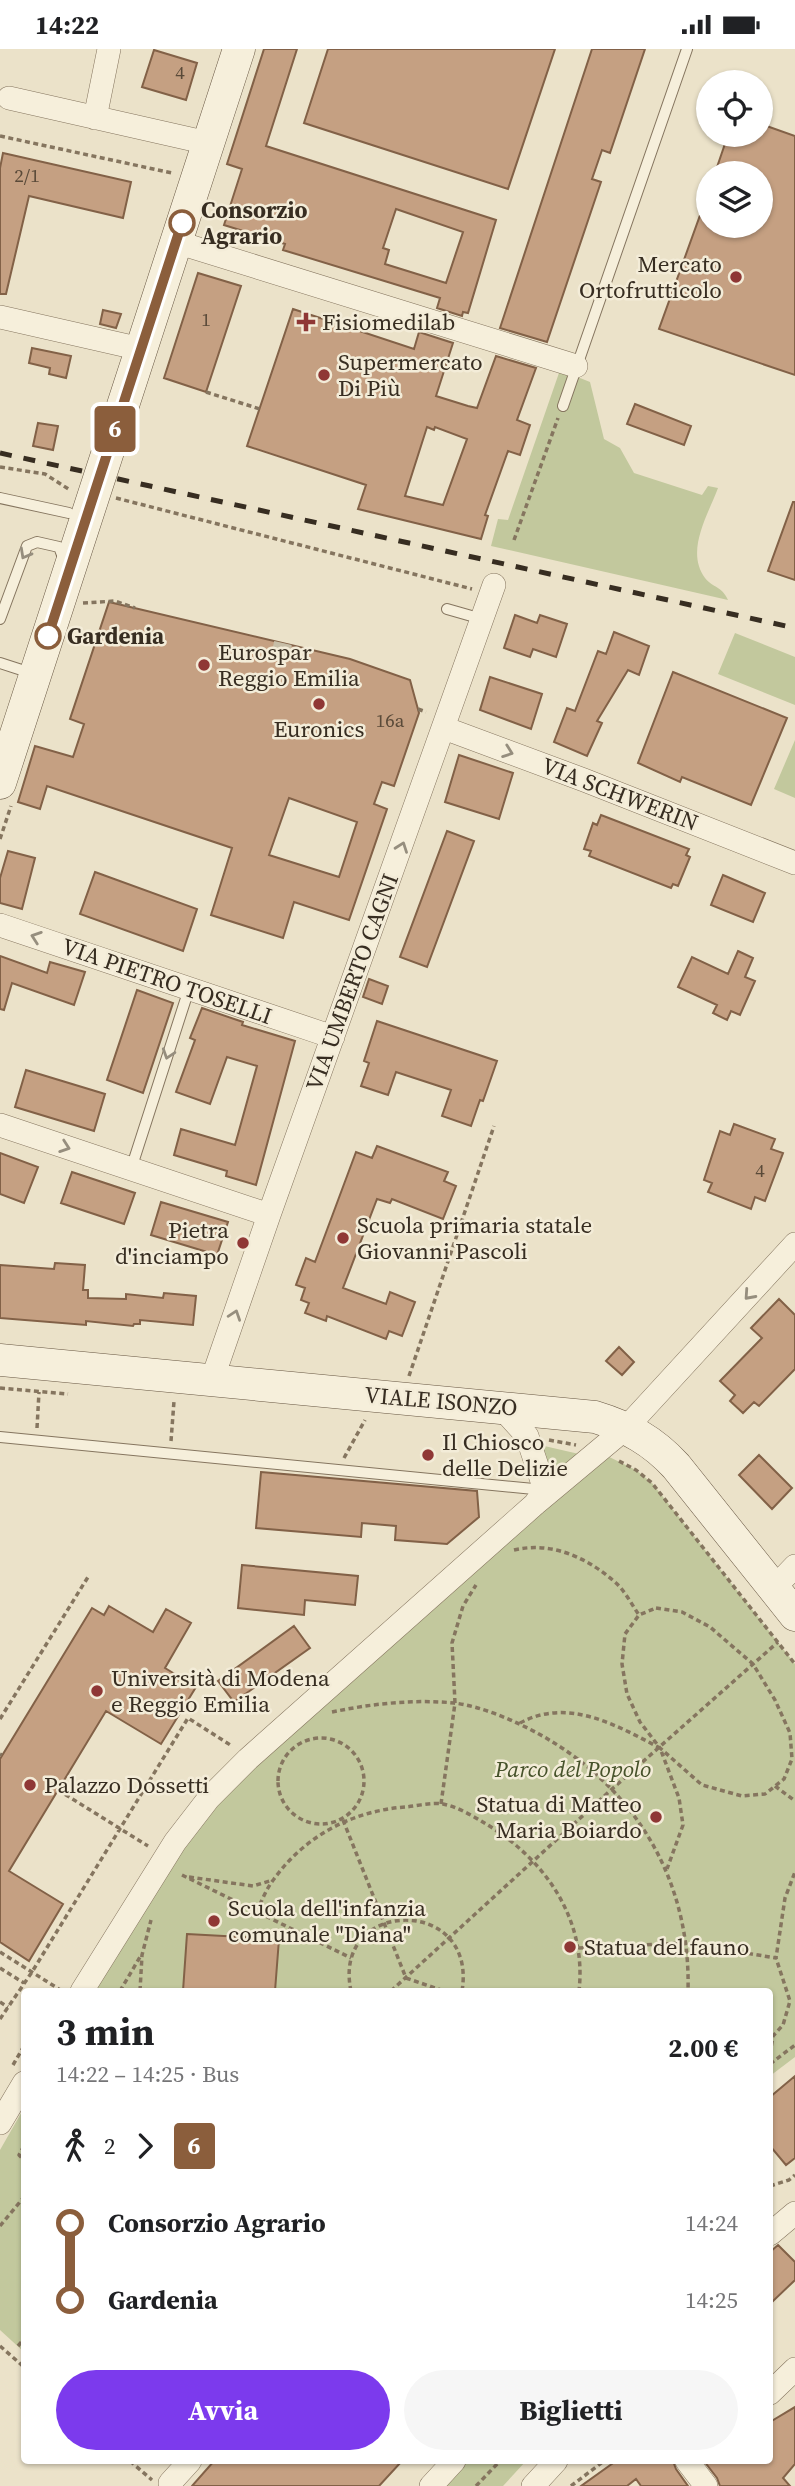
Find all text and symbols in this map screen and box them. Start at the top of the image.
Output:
text: 14:22 [35,7,99,43]
house number: 4 [175,59,185,85]
map controls [696,70,773,238]
button: locate [696,70,773,147]
button: layers [696,161,773,238]
house number: 2/1 [14,162,40,188]
place label: Consorzio Agrario [201,194,308,252]
marker: Consorzio Agrario [169,210,195,236]
place label: Mercato Ortofrutticolo [579,248,722,306]
marker: Mercato Ortofrutticolo [728,269,744,285]
house number: 1 [201,306,211,332]
place label: Fisiomedilab [322,306,455,338]
marker: Fisiomedilab [296,312,316,332]
place label: Supermercato Di Più [338,346,483,404]
marker: Supermercato Di Più [316,367,332,383]
line badge: 6 [92,406,138,452]
text: 6 [108,412,122,445]
one-way arrow [20,546,33,559]
place label: Gardenia [67,620,165,652]
marker: Gardenia [35,623,61,649]
place label: Eurospar Reggio Emilia [218,636,360,694]
marker: Eurospar Reggio Emilia [196,657,212,673]
marker: Euronics [311,696,327,712]
house number: 16a [376,707,405,733]
place label: Euronics [273,713,365,745]
one-way arrow [502,744,514,758]
street label: VIA SCHWERIN [537,749,703,839]
one-way arrow [393,842,407,854]
street label: VIA UMBERTO CAGNI [298,869,406,1095]
street label: VIA PIETRO TOSELLI [58,930,276,1032]
one-way arrow [31,931,43,946]
one-way arrow [162,1047,176,1060]
one-way arrow [58,1139,70,1153]
house number: 4 [755,1157,765,1183]
place label: Scuola primaria statale Giovanni Pascoli [357,1209,592,1267]
place label: Pietra d'inciampo [115,1214,229,1272]
marker: Scuola primaria statale Giovanni Pascoli [335,1230,351,1246]
marker: Pietra d'inciampo [235,1235,251,1251]
one-way arrow [745,1287,758,1300]
one-way arrow [227,1310,241,1322]
street label: VIALE ISONZO [363,1378,519,1424]
place label: Il Chiosco delle Delizie [442,1426,568,1484]
marker: Il Chiosco delle Delizie [420,1447,436,1463]
place label: Università di Modena e Reggio Emilia [111,1662,330,1720]
marker: Università di Modena e Reggio Emilia [89,1683,105,1699]
park label: Parco del Popolo [494,1753,651,1785]
place label: Palazzo Dossetti [44,1769,209,1801]
marker: Palazzo Dossetti [22,1777,38,1793]
place label: Statua di Matteo Maria Boiardo [477,1788,642,1846]
marker: Statua di Matteo Maria Boiardo [648,1809,664,1825]
place label: Scuola dell'infanzia comunale "Diana" [228,1892,426,1950]
marker: Scuola dell'infanzia comunale "Diana" [206,1913,222,1929]
place label: Statua del fauno [584,1931,749,1963]
marker: Statua del fauno [562,1939,578,1955]
text: 3 min [56,2006,155,2058]
text: 2.00 € [668,2030,738,2066]
text: 14:22 – 14:25 · Bus [56,2058,239,2090]
icon: walk [56,2127,94,2165]
icon: forward [126,2127,164,2165]
text: 6 [188,2129,201,2162]
text: 2 [104,2130,116,2162]
text: Consorzio Agrario [108,2205,326,2241]
text: 14:24 [685,2207,738,2239]
text: Gardenia [108,2282,218,2318]
text: 14:25 [685,2284,738,2316]
button: Avvia [56,2370,390,2450]
button: Biglietti [404,2370,738,2450]

